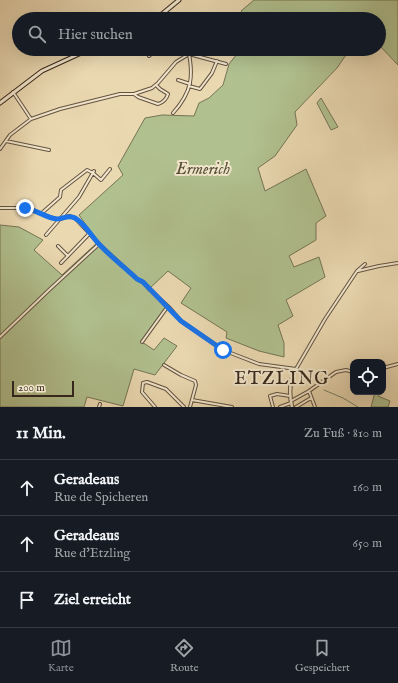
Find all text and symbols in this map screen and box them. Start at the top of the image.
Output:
search box [12,12,386,56]
icon: search [26,23,48,45]
text: Hier suchen [58,25,133,44]
park label: Ermerich [175,160,230,180]
route end [16,199,34,217]
route start [214,341,232,359]
map controls [350,359,386,395]
button: locate [350,359,386,395]
district label: ETZLING [234,368,330,391]
scale bar [12,379,74,398]
text: 200 m [18,381,45,395]
text: 11 Min. [16,423,66,444]
text: Zu Fuß · 810 m [304,425,382,442]
text: Geradeaus [54,470,119,489]
icon: ahead [16,477,38,499]
text: 160 m [352,479,382,496]
text: Rue de Spicheren [54,489,148,506]
text: Geradeaus [54,526,119,545]
icon: ahead [16,533,38,555]
text: 650 m [353,535,382,552]
text: Rue d'Etzling [54,545,130,562]
icon: arrive [16,589,38,611]
text: Ziel erreicht [54,590,131,609]
tab: Karte [48,637,74,675]
tab: Route [170,637,199,675]
tab: Gespeichert [295,637,350,675]

